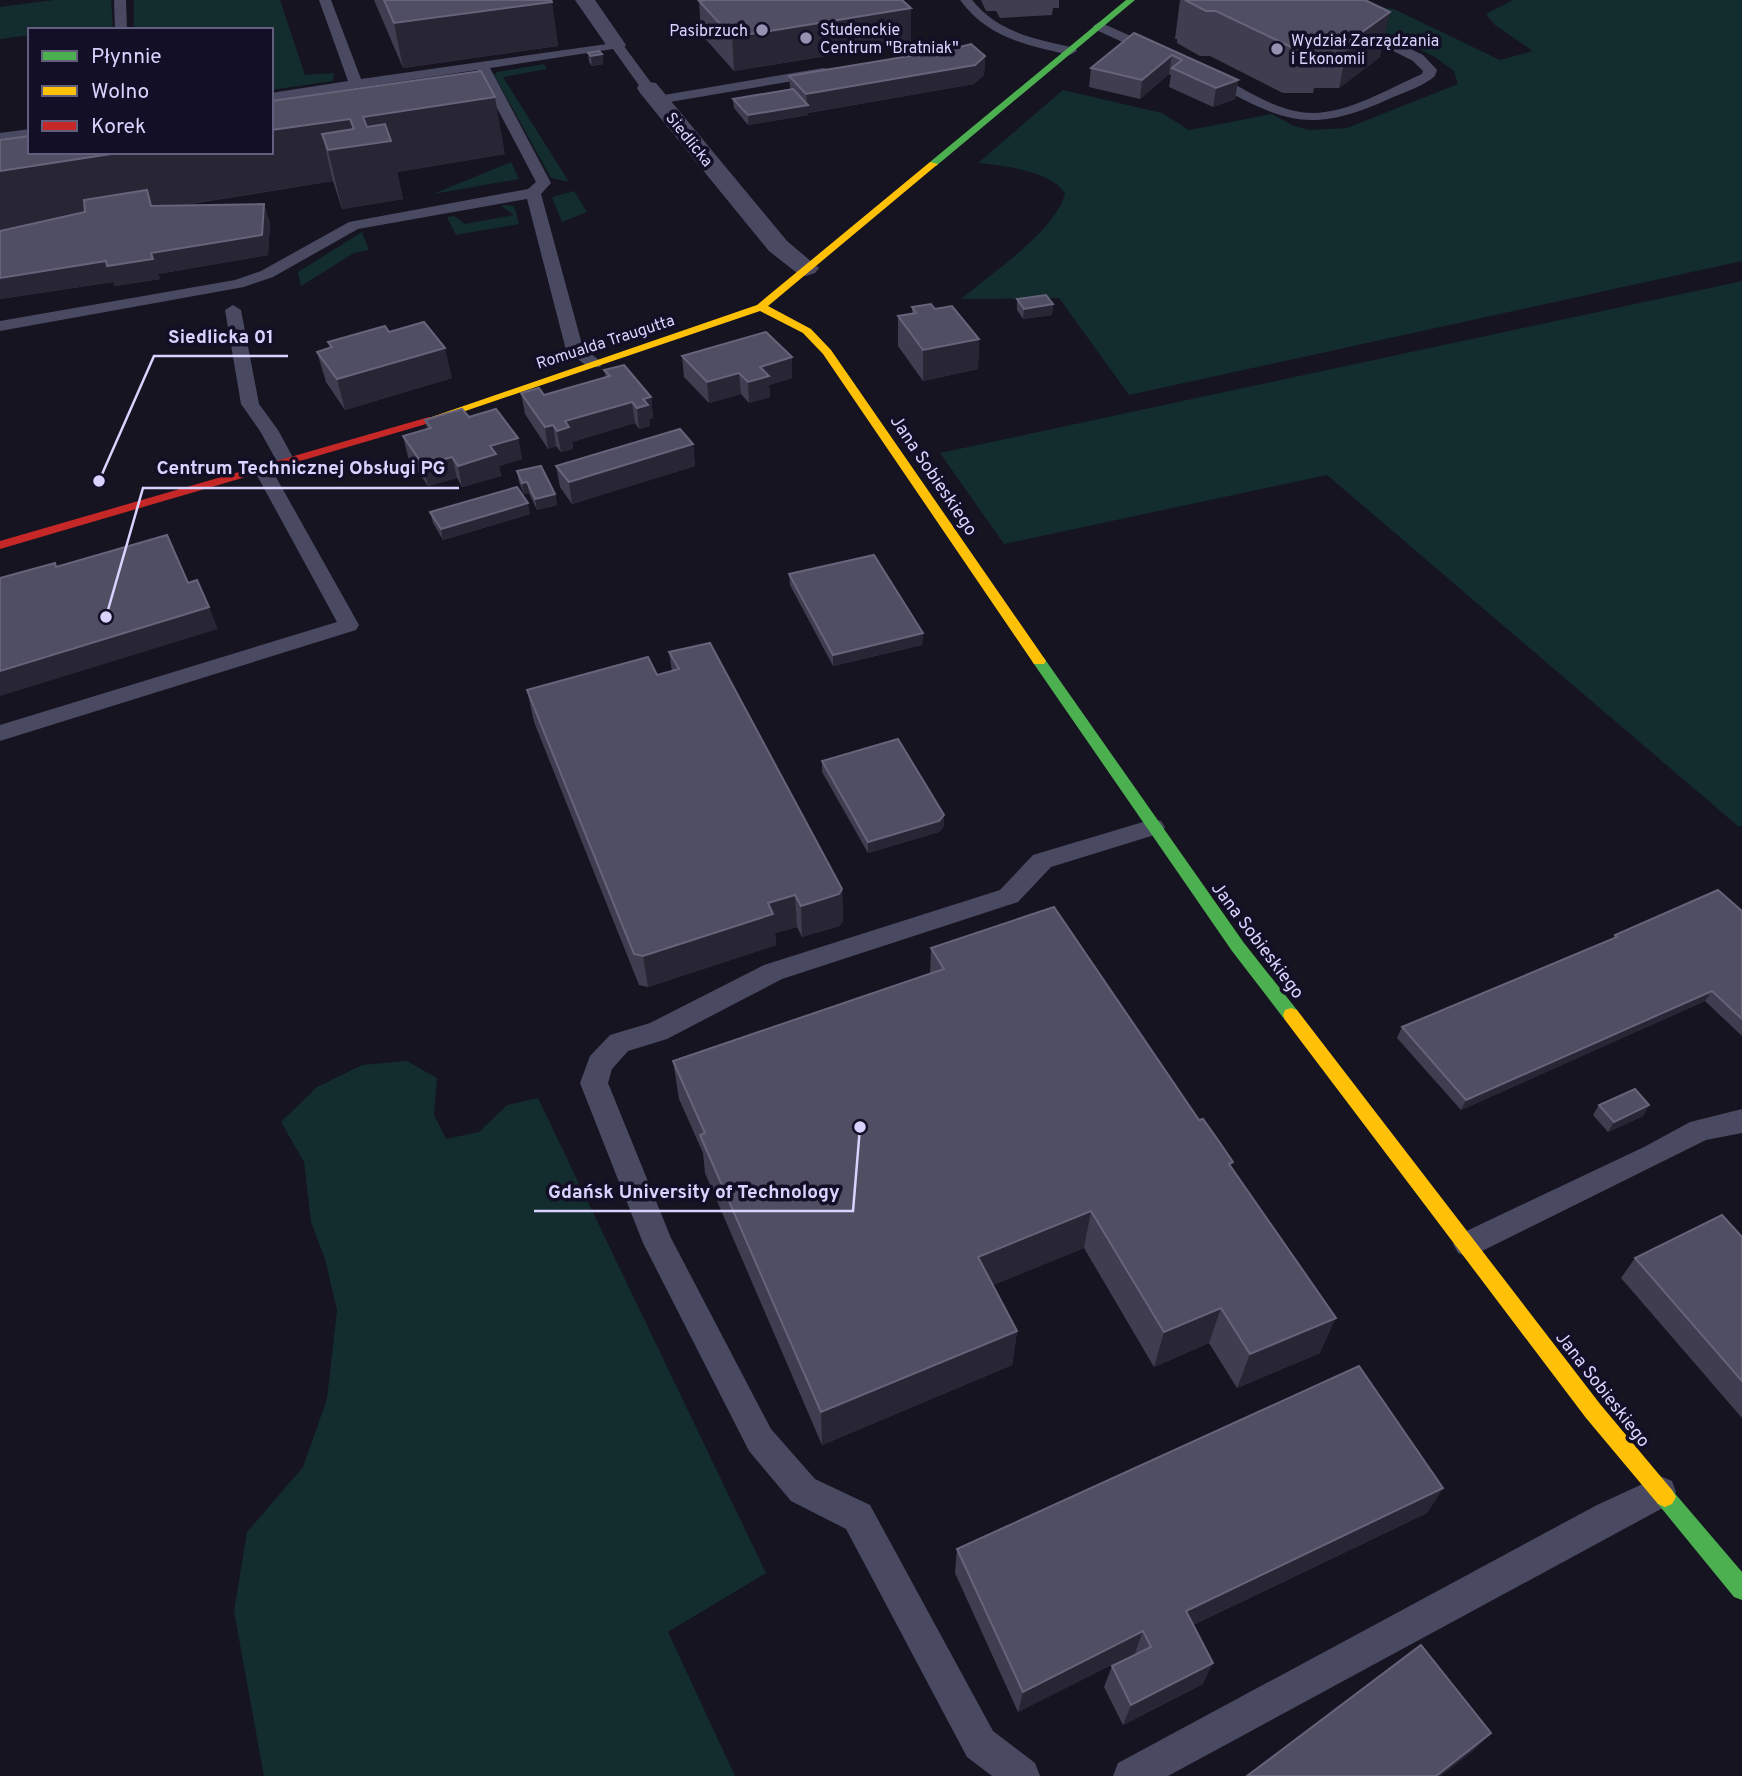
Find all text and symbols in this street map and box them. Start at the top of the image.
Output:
place label: Studenckie Centrum "Bratniak" [820,21,959,59]
place label: Pasibrzuch [669,22,748,42]
marker: Pasibrzuch [754,22,770,38]
legend [28,28,273,154]
marker: Studenckie Centrum "Bratniak" [798,30,814,46]
place label: Wydział Zarządzania i Ekonomii [1291,32,1439,70]
marker: Wydział Zarządzania i Ekonomii [1269,41,1285,57]
text: Płynnie [91,44,162,71]
text: Wolno [91,79,149,106]
street label: Siedlicka [660,109,716,172]
text: Korek [91,114,146,141]
street label: Romualda Traugutta [534,311,677,375]
callout: Siedlicka 01 [154,316,288,356]
text: Siedlicka 01 [168,326,274,350]
street label: Jana Sobieskiego [884,411,982,541]
callout: Centrum Technicznej Obsługi PG [143,448,459,488]
text: Centrum Technicznej Obsługi PG [157,457,445,481]
street label: Jana Sobieskiego [1205,878,1308,1004]
callout: Gdańsk University of Technology [534,1171,853,1211]
text: Gdańsk University of Technology [548,1181,840,1205]
street label: Jana Sobieskiego [1549,1327,1654,1452]

